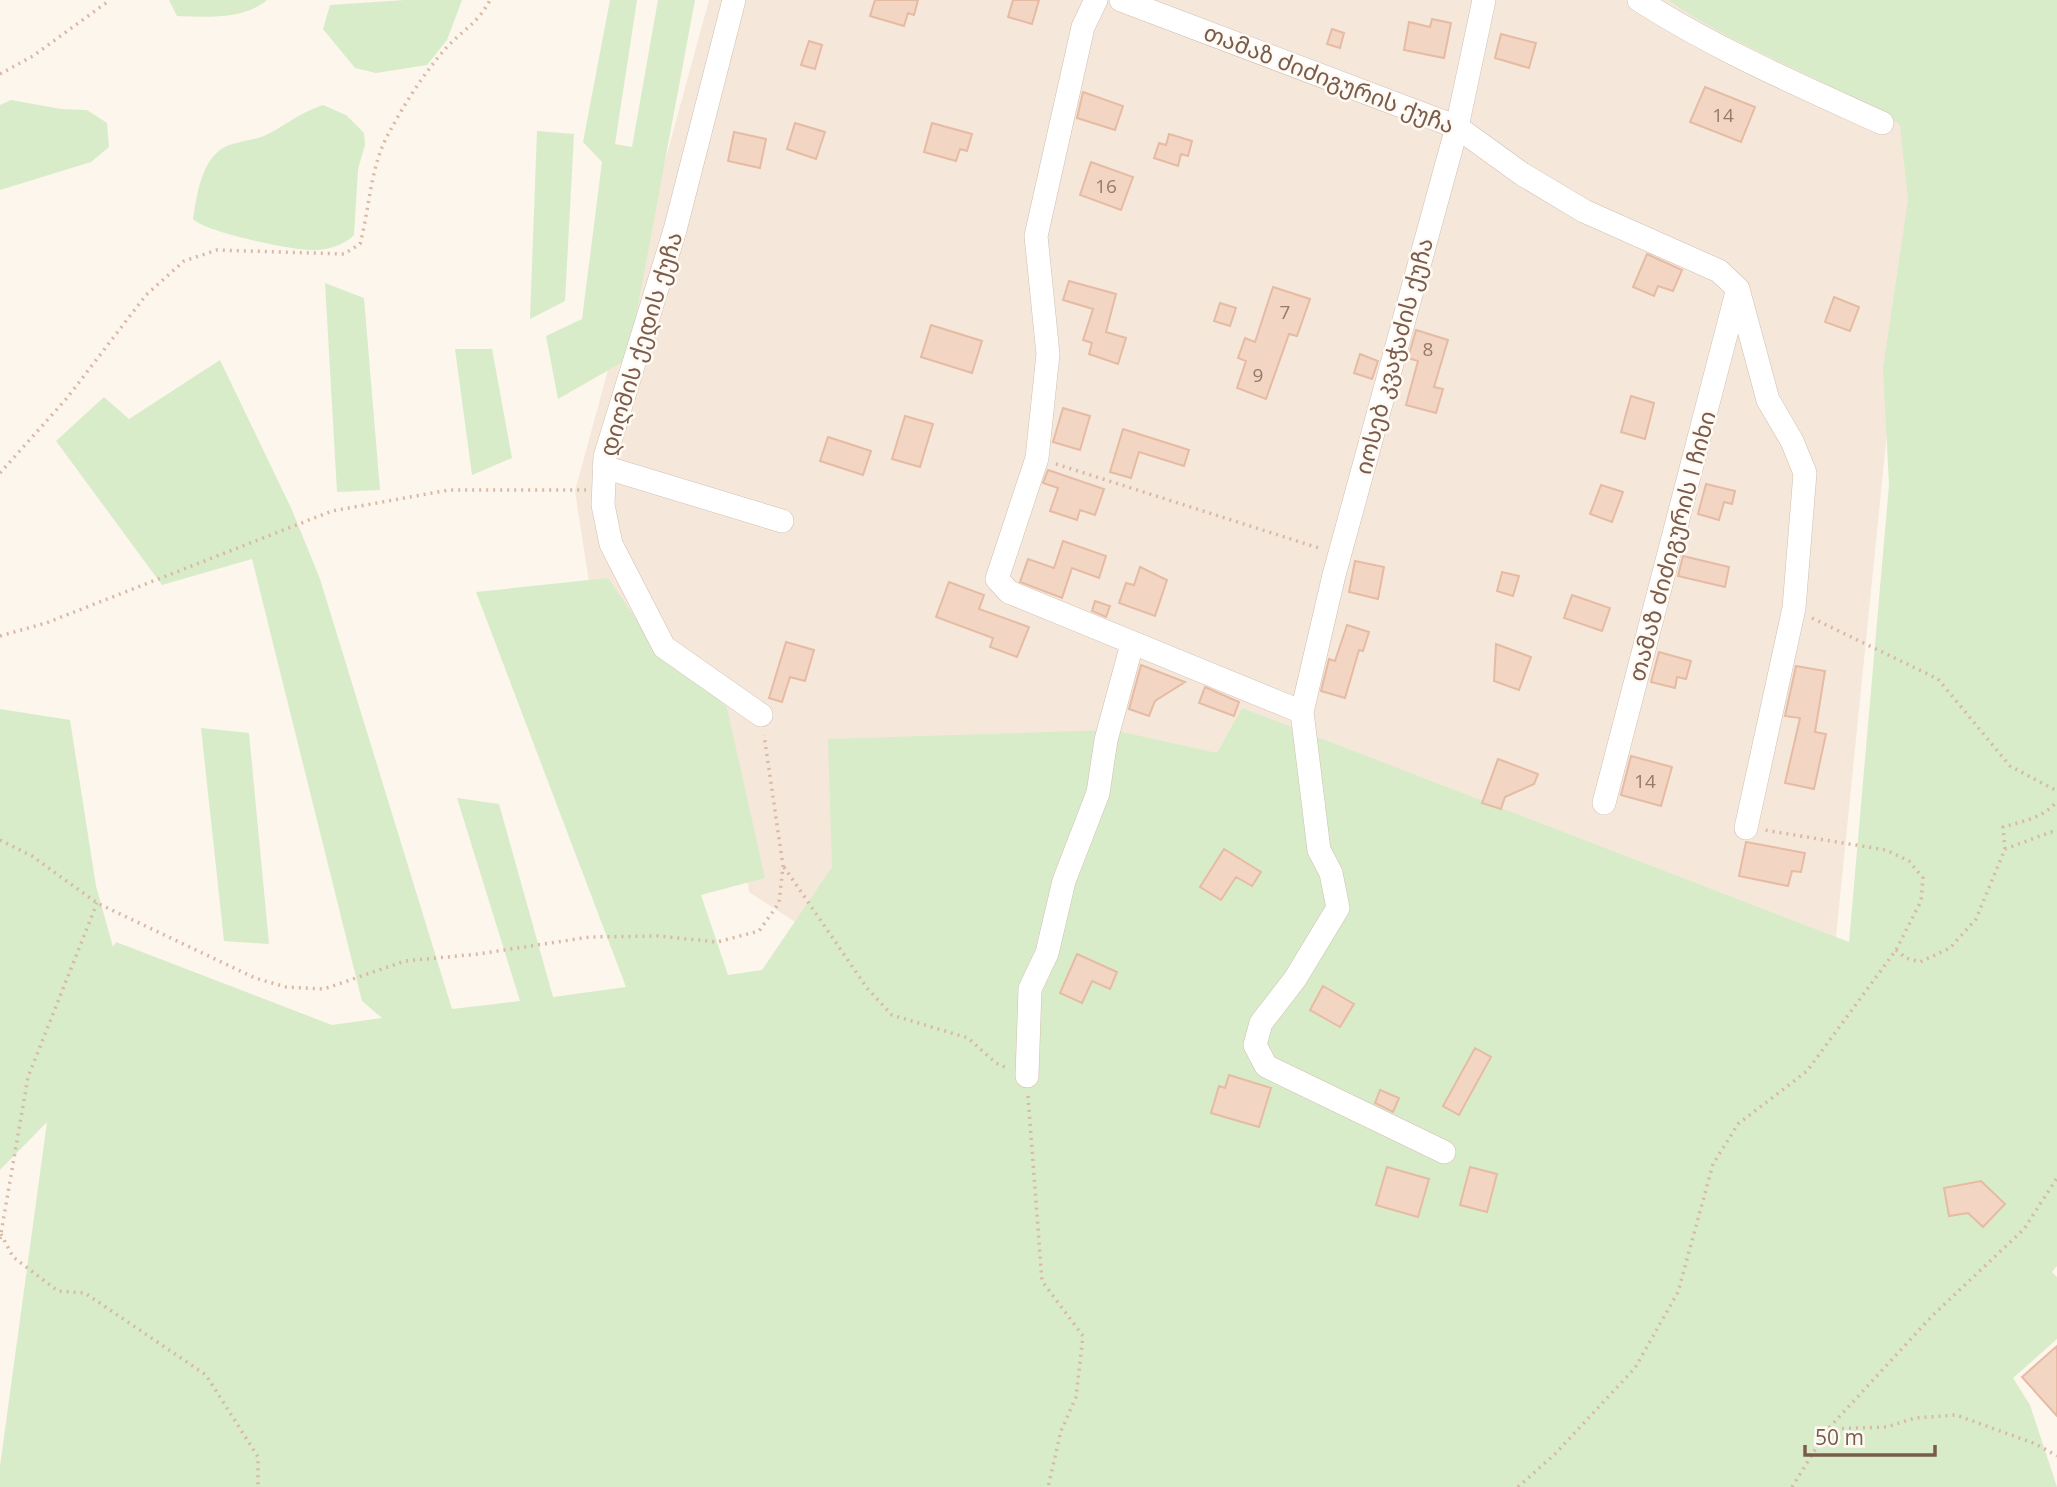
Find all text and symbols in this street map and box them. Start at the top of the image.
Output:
street label: თამაზ ძიძიგურის ქუჩა [1199,15,1459,141]
house number: 14 [1712,102,1734,128]
house number: 16 [1095,173,1117,199]
street label: დიღმის ქედის ქუჩა [591,228,689,460]
street label: იოსებ კვაჭაძის ქუჩა [1346,234,1440,477]
house number: 7 [1280,299,1290,325]
house number: 8 [1423,336,1433,362]
house number: 9 [1253,362,1263,388]
street label: თამაზ ძიძიგურის I ჩიხი [1620,407,1723,685]
house number: 14 [1634,768,1656,794]
scale bar [1805,1414,1934,1458]
text: 50 m [1815,1423,1864,1451]

